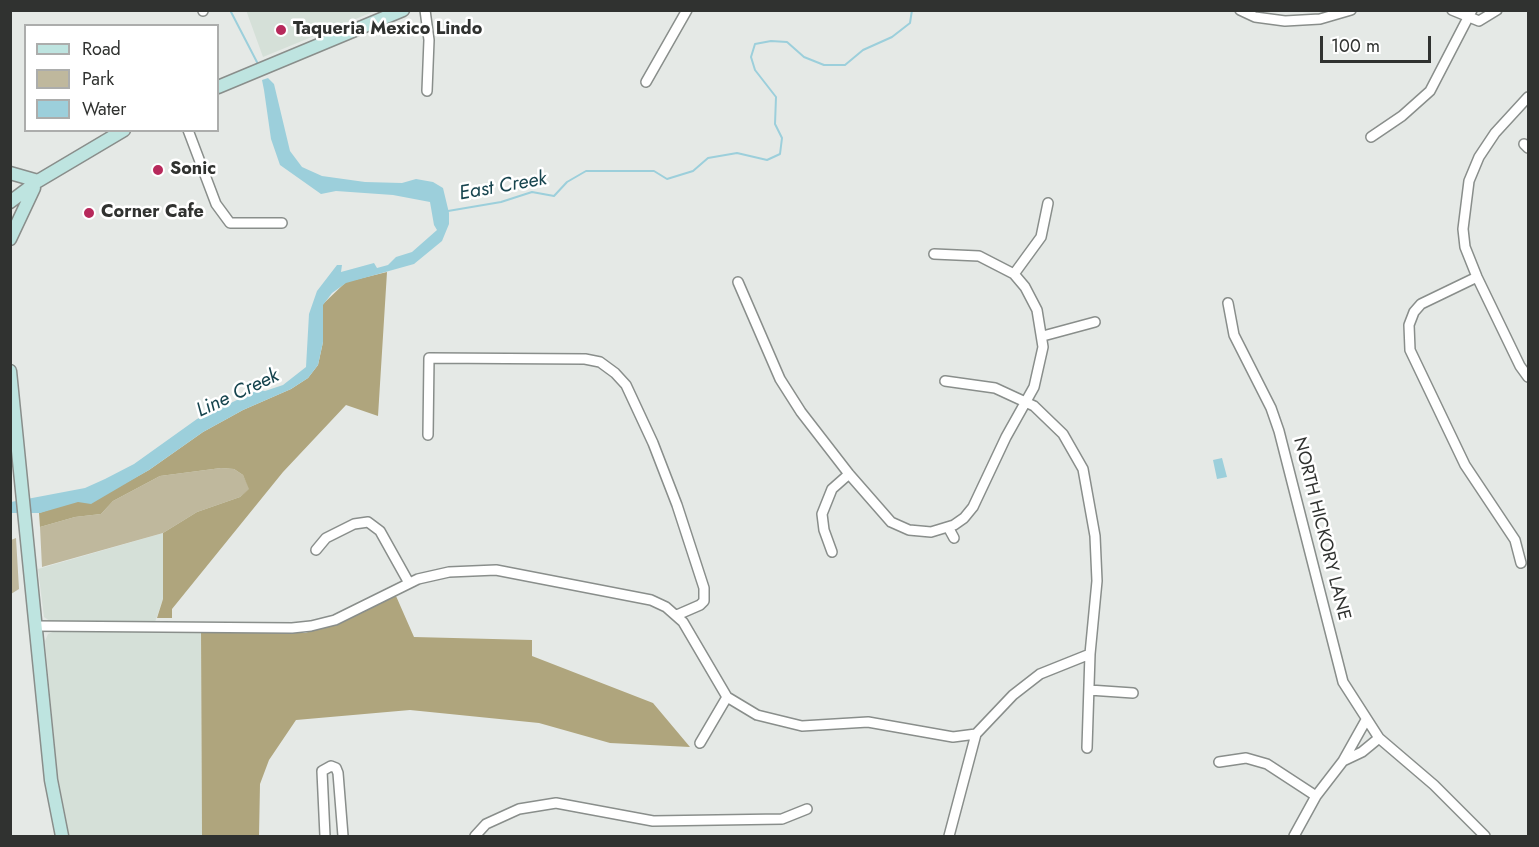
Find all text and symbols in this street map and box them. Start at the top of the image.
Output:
place label: Taqueria Mexico Lindo [293,19,482,41]
marker: Taqueria Mexico Lindo [274,23,288,37]
legend [24,24,219,132]
scale bar [1323,24,1434,62]
text: 100 m [1331,33,1380,59]
text: Road [82,36,121,62]
text: Park [82,66,114,92]
text: Water [82,96,126,122]
place label: Sonic [170,159,216,181]
marker: Sonic [151,163,165,177]
water label: East Creek [457,168,549,206]
place label: Corner Cafe [101,202,204,224]
marker: Corner Cafe [82,206,96,220]
water label: Line Creek [193,364,283,424]
street label: NORTH HICKORY LANE [1288,435,1354,623]

